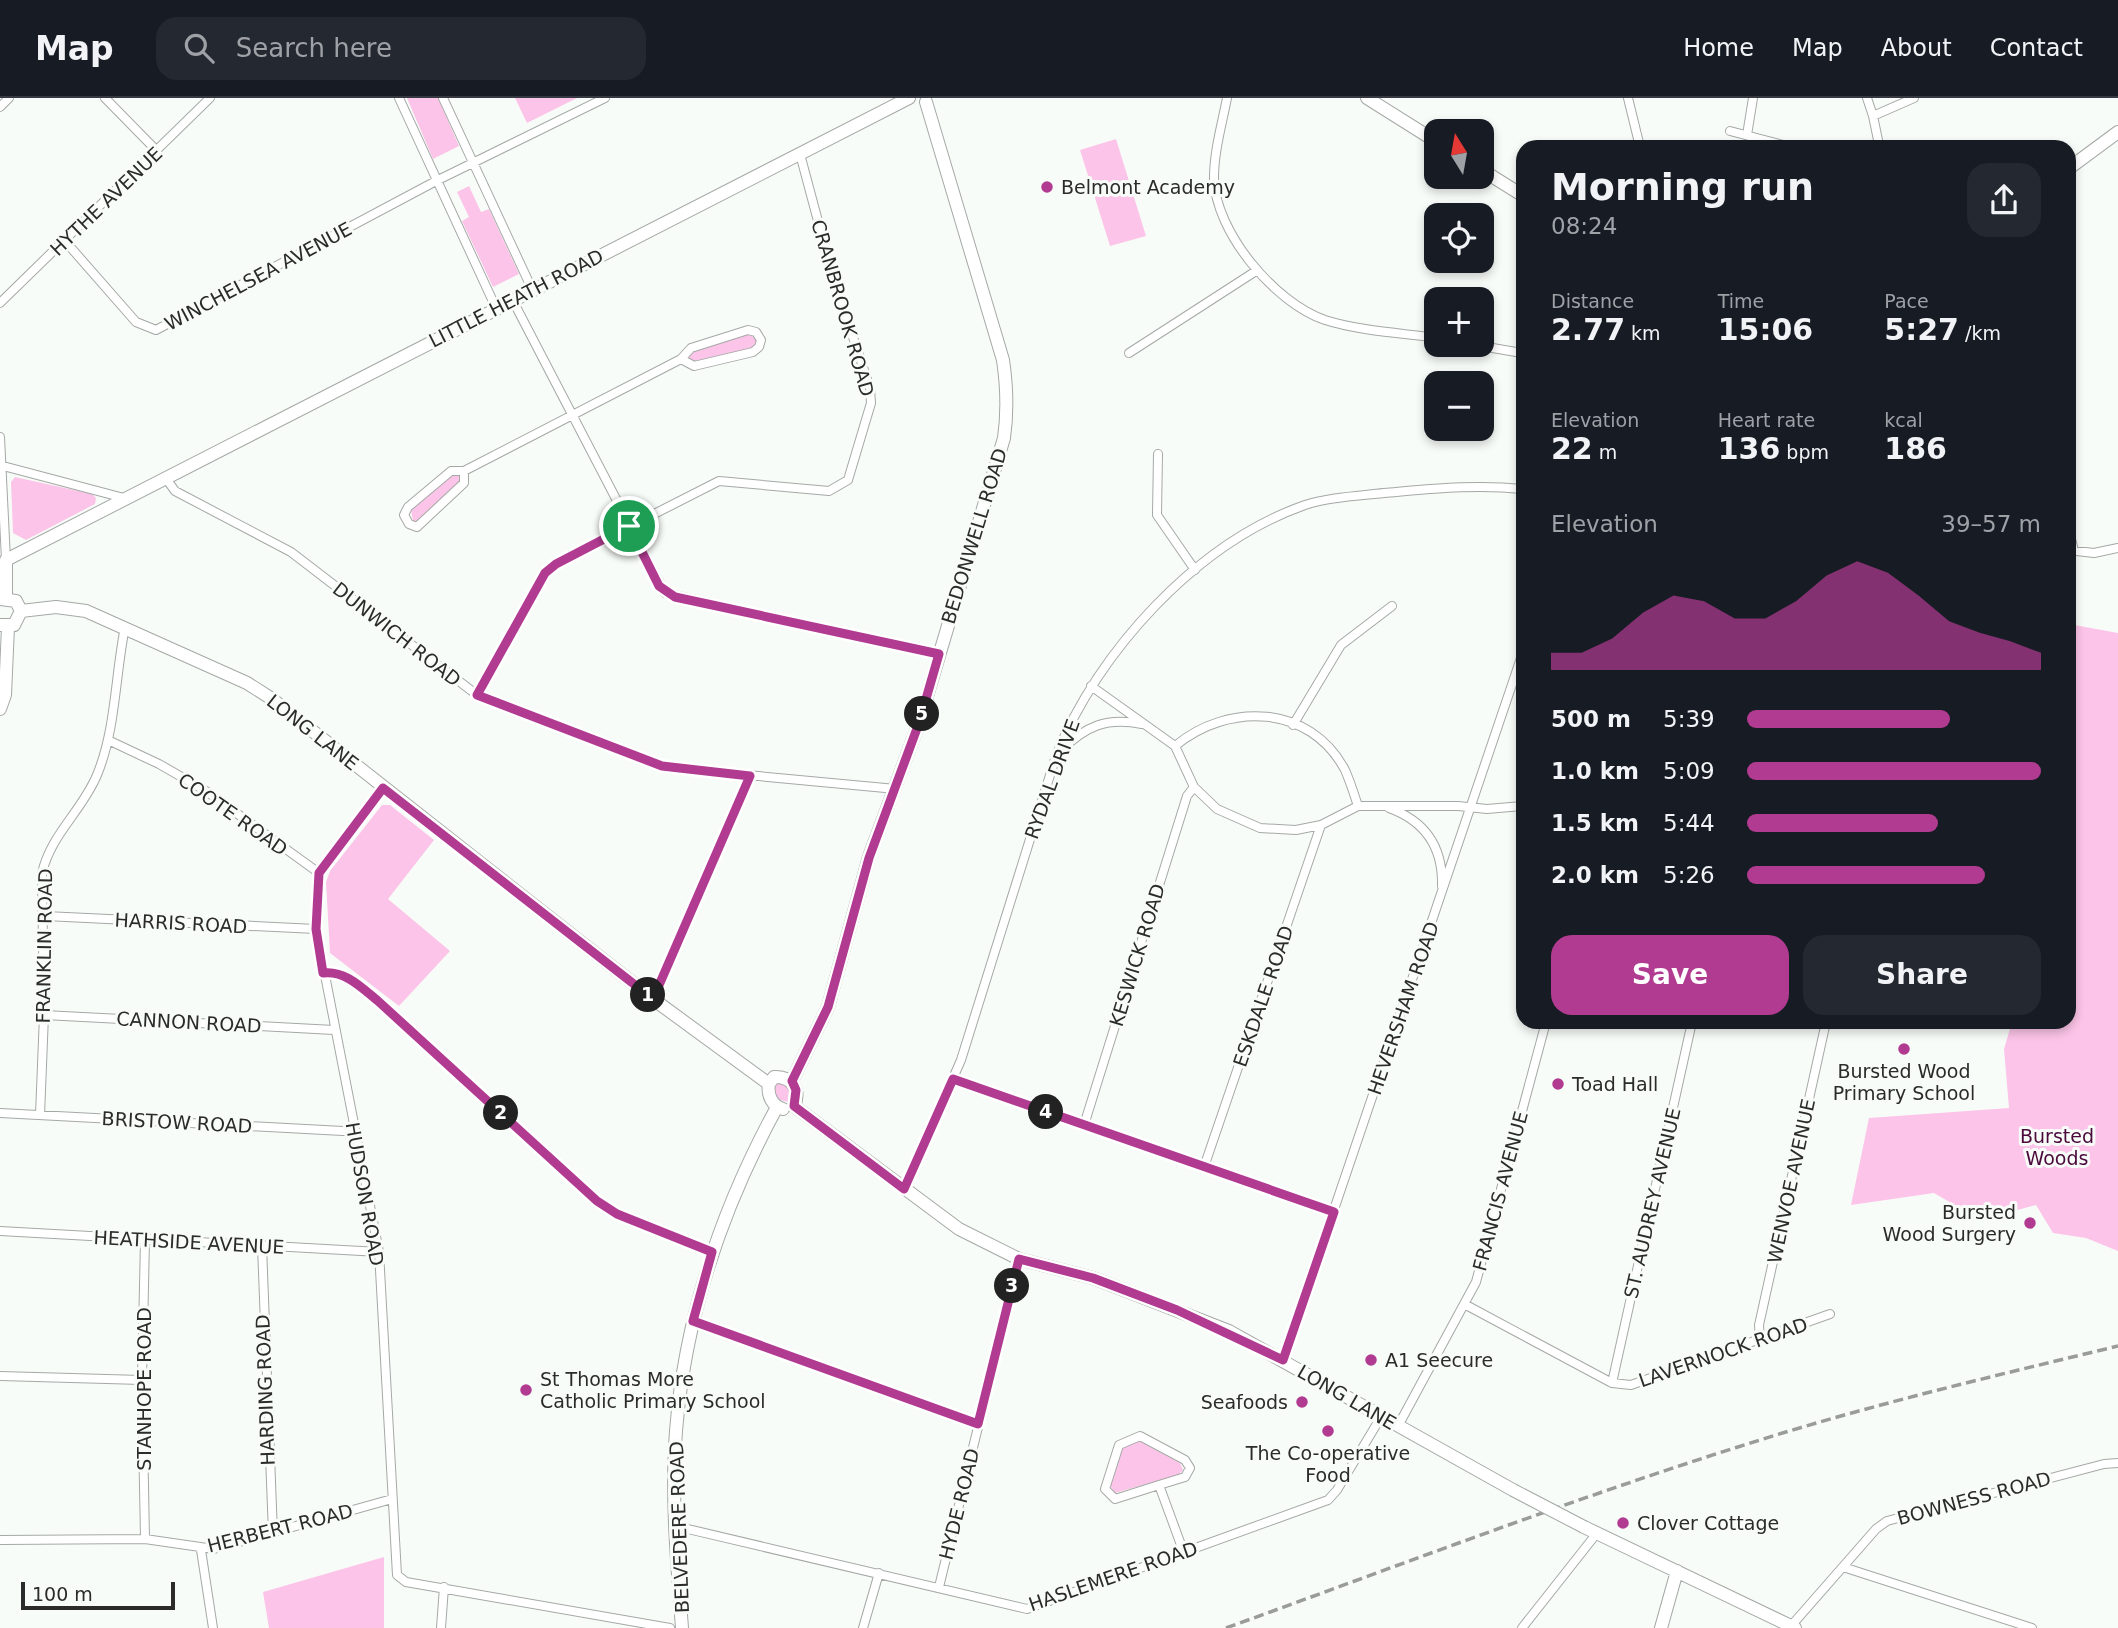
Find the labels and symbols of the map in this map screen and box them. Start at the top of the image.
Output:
north arrow [1424,119,1494,189]
street label: HYTHE AVENUE [46,142,166,260]
place label: Belmont Academy [1061,176,1235,198]
marker: Belmont Academy [1039,179,1055,195]
street label: WINCHELSEA AVENUE [161,217,355,335]
street label: CRANBROOK ROAD [807,217,879,399]
street label: LITTLE HEATH ROAD [425,244,607,352]
street label: BEDONWELL ROAD [937,446,1011,626]
pin [599,496,659,556]
street label: DUNWICH ROAD [329,577,465,691]
street label: LONG LANE [263,689,363,775]
pin: 5 [904,696,940,732]
street label: RYDAL DRIVE [1020,716,1084,842]
street label: COOTE ROAD [174,768,292,860]
street label: FRANKLIN ROAD [32,868,56,1024]
street label: KESWICK ROAD [1105,881,1169,1029]
street label: HARRIS ROAD [114,909,248,937]
street label: HEVERSHAM ROAD [1363,919,1443,1097]
street label: ESKDALE ROAD [1229,922,1297,1070]
pin: 1 [630,978,666,1012]
street label: CANNON ROAD [116,1007,262,1037]
marker: Bursted Wood Primary School [1896,1041,1912,1057]
place label: Bursted Wood Primary School [1833,1060,1975,1104]
place label: Toad Hall [1571,1073,1658,1095]
marker: Toad Hall [1550,1076,1566,1092]
pin: 4 [1028,1094,1064,1130]
pin: 2 [484,1096,518,1130]
street label: WENVOE AVENUE [1763,1097,1819,1265]
street label: ST. AUDREY AVENUE [1619,1106,1685,1300]
street label: BRISTOW ROAD [101,1107,253,1137]
street label: FRANCIS AVENUE [1468,1109,1532,1273]
street label: HUDSON ROAD [342,1120,388,1268]
park label: Bursted Woods [2020,1125,2094,1169]
place label: Bursted Wood Surgery [1883,1201,2016,1245]
marker: Bursted Wood Surgery [2022,1215,2038,1231]
street label: HEATHSIDE AVENUE [93,1226,285,1258]
pin: 3 [995,1268,1030,1304]
street label: STANHOPE ROAD [133,1307,155,1471]
street label: LAVERNOCK ROAD [1636,1313,1810,1391]
street label: HARDING ROAD [251,1314,279,1466]
place label: A1 Seecure [1385,1349,1493,1371]
marker: A1 Seecure [1363,1352,1379,1368]
street label: LONG LANE [1294,1360,1400,1434]
place label: St Thomas More Catholic Primary School [540,1368,766,1412]
marker: St Thomas More Catholic Primary School [518,1382,534,1398]
place label: Seafoods [1201,1391,1288,1413]
marker: Seafoods [1294,1394,1310,1410]
marker: The Co-operative Food [1320,1423,1336,1439]
street label: BELVEDERE ROAD [665,1441,693,1613]
place label: The Co-operative Food [1245,1442,1410,1486]
street label: HYDE ROAD [935,1446,983,1562]
street label: BOWNESS ROAD [1895,1467,2053,1529]
street label: HERBERT ROAD [205,1499,355,1557]
place label: Clover Cottage [1637,1512,1779,1534]
marker: Clover Cottage [1615,1515,1631,1531]
street label: HASLEMERE ROAD [1026,1537,1200,1615]
scale bar [21,1579,175,1611]

